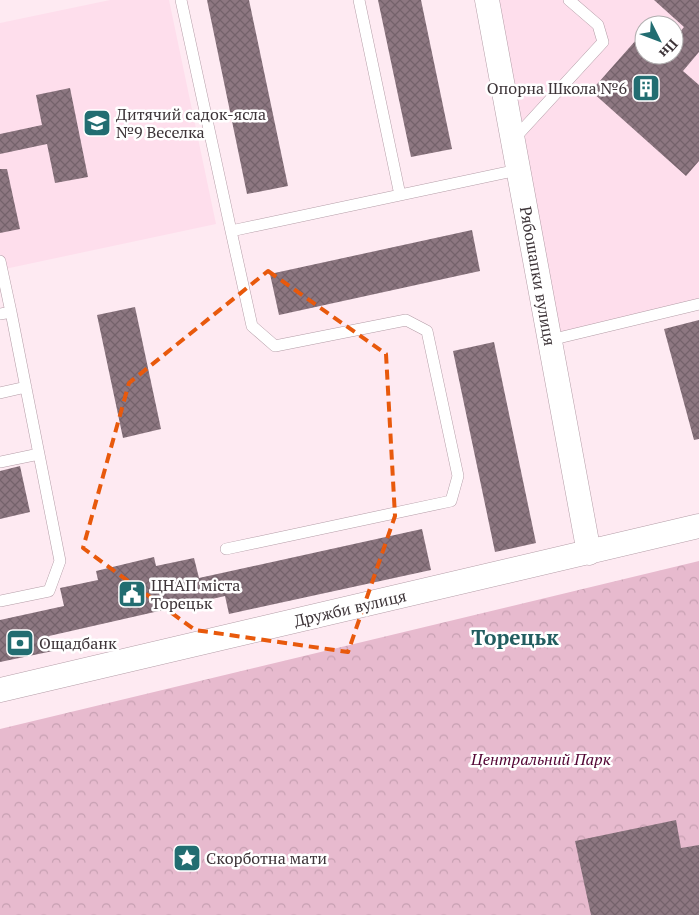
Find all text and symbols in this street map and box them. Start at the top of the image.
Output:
north arrow [634,15,684,65]
text: Пн [655,35,683,63]
building icon: Опорна Школа №6 [631,73,661,103]
place label: Опорна Школа №6 [487,77,627,99]
place label: Дитячий садок-ясла №9 Веселка [116,103,266,143]
school or university icon: Дитячий садок-ясла №9 Веселка [82,108,112,138]
street label: Рябошапки вулиця [515,205,561,347]
place label: ЦНАП міста Торецьк [151,574,240,614]
public building icon: ЦНАП міста Торецьк [117,579,147,609]
street label: Дружби вулиця [292,584,408,632]
district label: Торецьк [471,623,559,651]
bank icon: Ощадбанк [5,628,35,658]
place label: Ощадбанк [39,632,117,654]
park label: Центральний Парк [470,748,611,770]
place icon: Скорботна мати [172,843,202,873]
place label: Скорботна мати [206,847,327,869]

